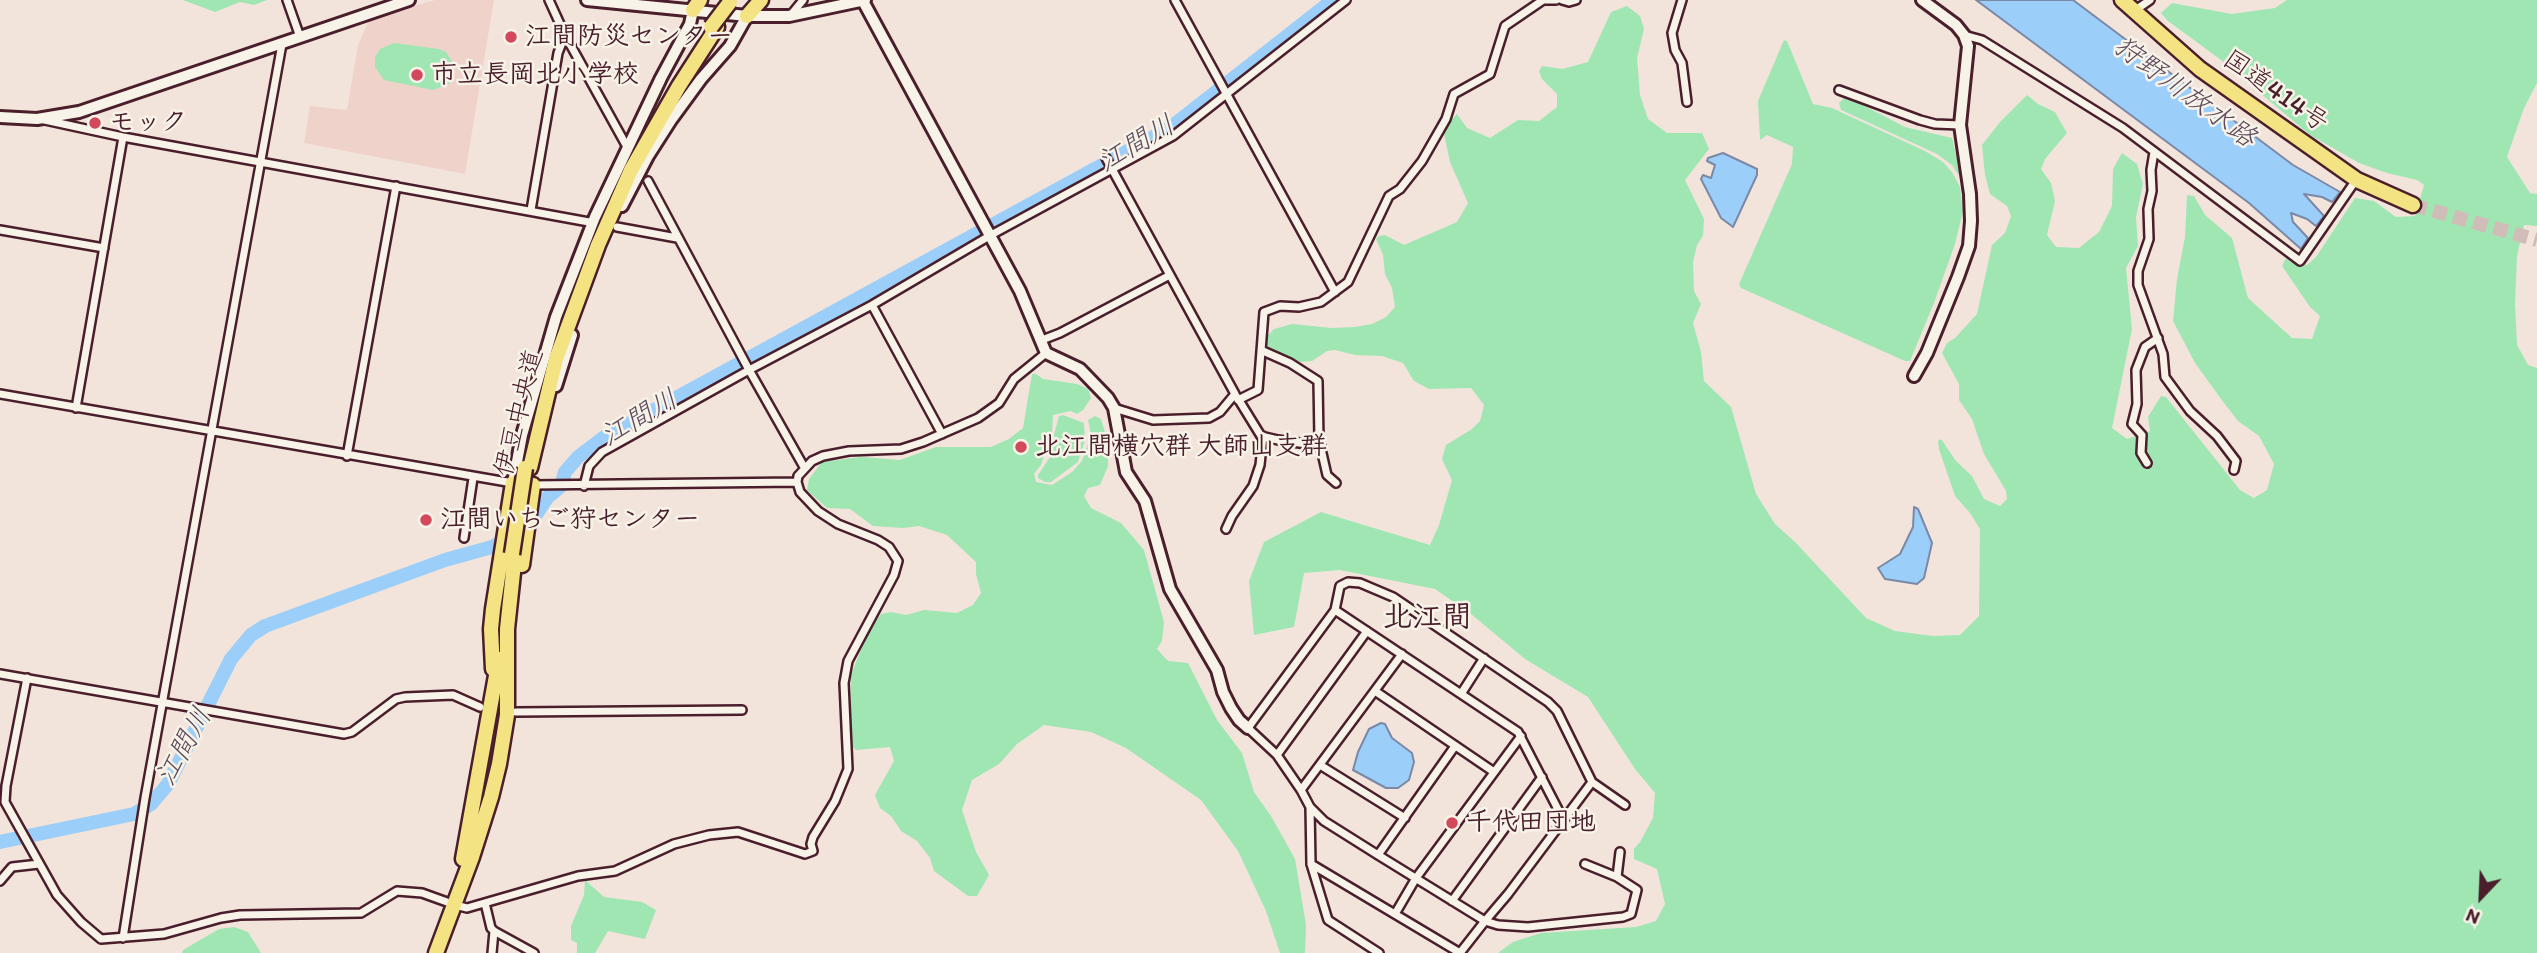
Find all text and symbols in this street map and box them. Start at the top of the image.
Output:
place label: 江間防災センター [525,21,733,53]
marker: 江間防災センター [503,29,519,45]
water label: 狩野川放水路 [2106,30,2262,156]
street label: 国道414号 [2216,44,2334,140]
place label: 市立長岡北小学校 [431,59,639,91]
marker: 市立長岡北小学校 [409,67,425,83]
place label: モック [109,107,187,139]
water label: 江間川 [1092,109,1182,181]
marker: モック [87,115,103,131]
street label: 伊豆中央道 [489,346,551,480]
water label: 江間川 [595,383,685,455]
place label: 北江間横穴群 大師山支群 [1035,431,1327,463]
marker: 北江間横穴群 大師山支群 [1013,439,1029,455]
place label: 江間いちご狩センター [440,504,700,536]
marker: 江間いちご狩センター [418,512,434,528]
district label: 北江間 [1382,600,1472,636]
water label: 江間川 [150,702,220,792]
place label: 千代田団地 [1466,807,1596,839]
marker: 千代田団地 [1444,815,1460,831]
north arrow [2446,862,2516,932]
text: N [2462,904,2483,930]

